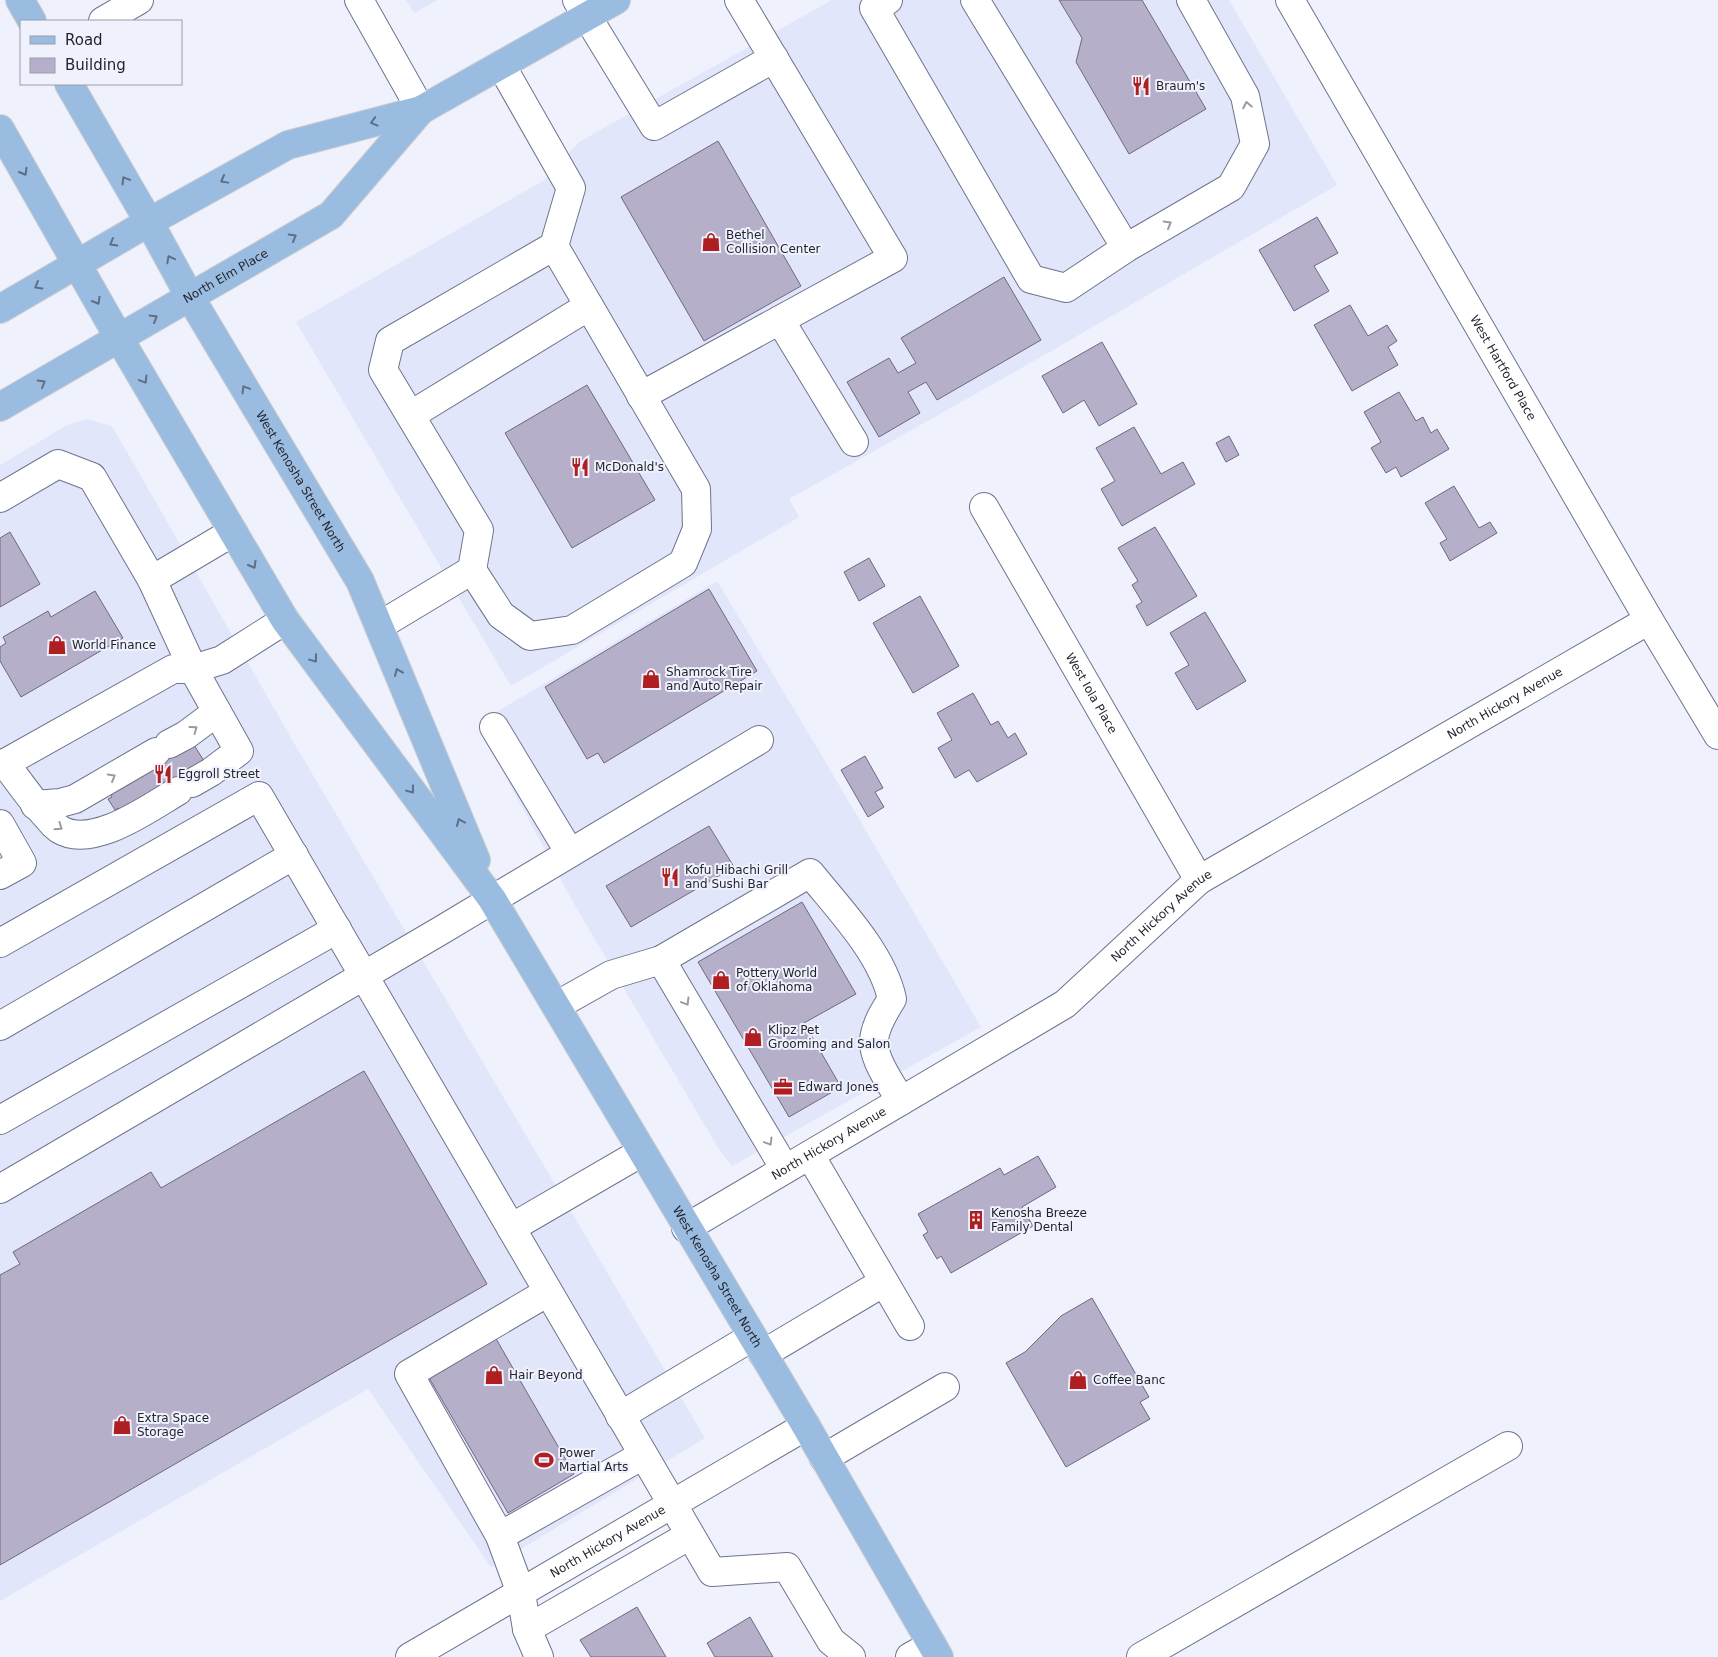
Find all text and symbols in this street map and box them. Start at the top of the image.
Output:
legend [20,20,182,85]
text: Road [65,31,103,49]
text: Building [65,56,126,74]
restaurant icon: Braum's [1130,75,1152,97]
place label: Braum's [1156,79,1205,93]
one-way arrow [1243,100,1253,109]
one-way arrow [370,116,379,127]
one-way arrow [18,166,28,175]
one-way arrow [220,174,229,184]
one-way arrow [121,176,131,185]
one-way arrow [1162,220,1171,230]
place label: Bethel Collision Center [726,228,821,256]
shop icon: Bethel Collision Center [700,231,722,253]
one-way arrow [287,234,296,244]
one-way arrow [109,237,118,247]
street label: North Elm Place [181,246,271,306]
one-way arrow [166,256,176,265]
one-way arrow [34,280,43,290]
one-way arrow [91,296,101,305]
street label: West Hartford Place [1467,313,1539,423]
one-way arrow [149,314,158,324]
one-way arrow [137,375,147,384]
one-way arrow [37,379,46,389]
one-way arrow [241,385,251,394]
street label: West Kenosha Street North [253,408,348,555]
restaurant icon: McDonald's [569,456,591,478]
place label: McDonald's [595,460,664,474]
one-way arrow [246,560,256,569]
shop icon: World Finance [46,634,68,656]
place label: World Finance [72,638,156,652]
street label: West Iola Place [1063,650,1120,736]
one-way arrow [308,653,317,663]
place label: Shamrock Tire and Auto Repair [666,665,763,693]
street label: North Hickory Avenue [1445,665,1565,742]
one-way arrow [393,668,404,677]
shop icon: Shamrock Tire and Auto Repair [640,668,662,690]
one-way arrow [188,726,198,735]
restaurant icon: Eggroll Street [152,763,174,785]
place label: Eggroll Street [178,767,260,781]
one-way arrow [107,774,116,784]
one-way arrow [405,784,414,794]
one-way arrow [456,818,466,827]
one-way arrow [53,821,63,830]
place label: Kofu Hibachi Grill and Sushi Bar [685,863,788,891]
restaurant icon: Kofu Hibachi Grill and Sushi Bar [659,866,681,888]
street label: North Hickory Avenue [1108,867,1214,965]
place label: Pottery World of Oklahoma [736,966,817,994]
shop icon: Pottery World of Oklahoma [710,969,732,991]
one-way arrow [680,997,690,1006]
place label: Klipz Pet Grooming and Salon [768,1023,890,1051]
shop icon: Klipz Pet Grooming and Salon [742,1026,764,1048]
office icon: Edward Jones [772,1076,794,1098]
place label: Edward Jones [798,1080,879,1094]
street label: North Hickory Avenue [769,1104,889,1183]
one-way arrow [763,1136,773,1145]
street label: West Kenosha Street North [670,1204,765,1350]
place label: Kenosha Breeze Family Dental [991,1206,1087,1234]
building icon: Kenosha Breeze Family Dental [965,1209,987,1231]
shop icon: Hair Beyond [483,1364,505,1386]
place label: Hair Beyond [509,1368,583,1382]
shop icon: Coffee Banc [1067,1369,1089,1391]
place label: Coffee Banc [1093,1373,1165,1387]
place label: Extra Space Storage [137,1411,209,1439]
shop icon: Extra Space Storage [111,1414,133,1436]
place label: Power Martial Arts [559,1446,628,1474]
sports icon: Power Martial Arts [533,1449,555,1471]
street label: North Hickory Avenue [548,1503,668,1581]

